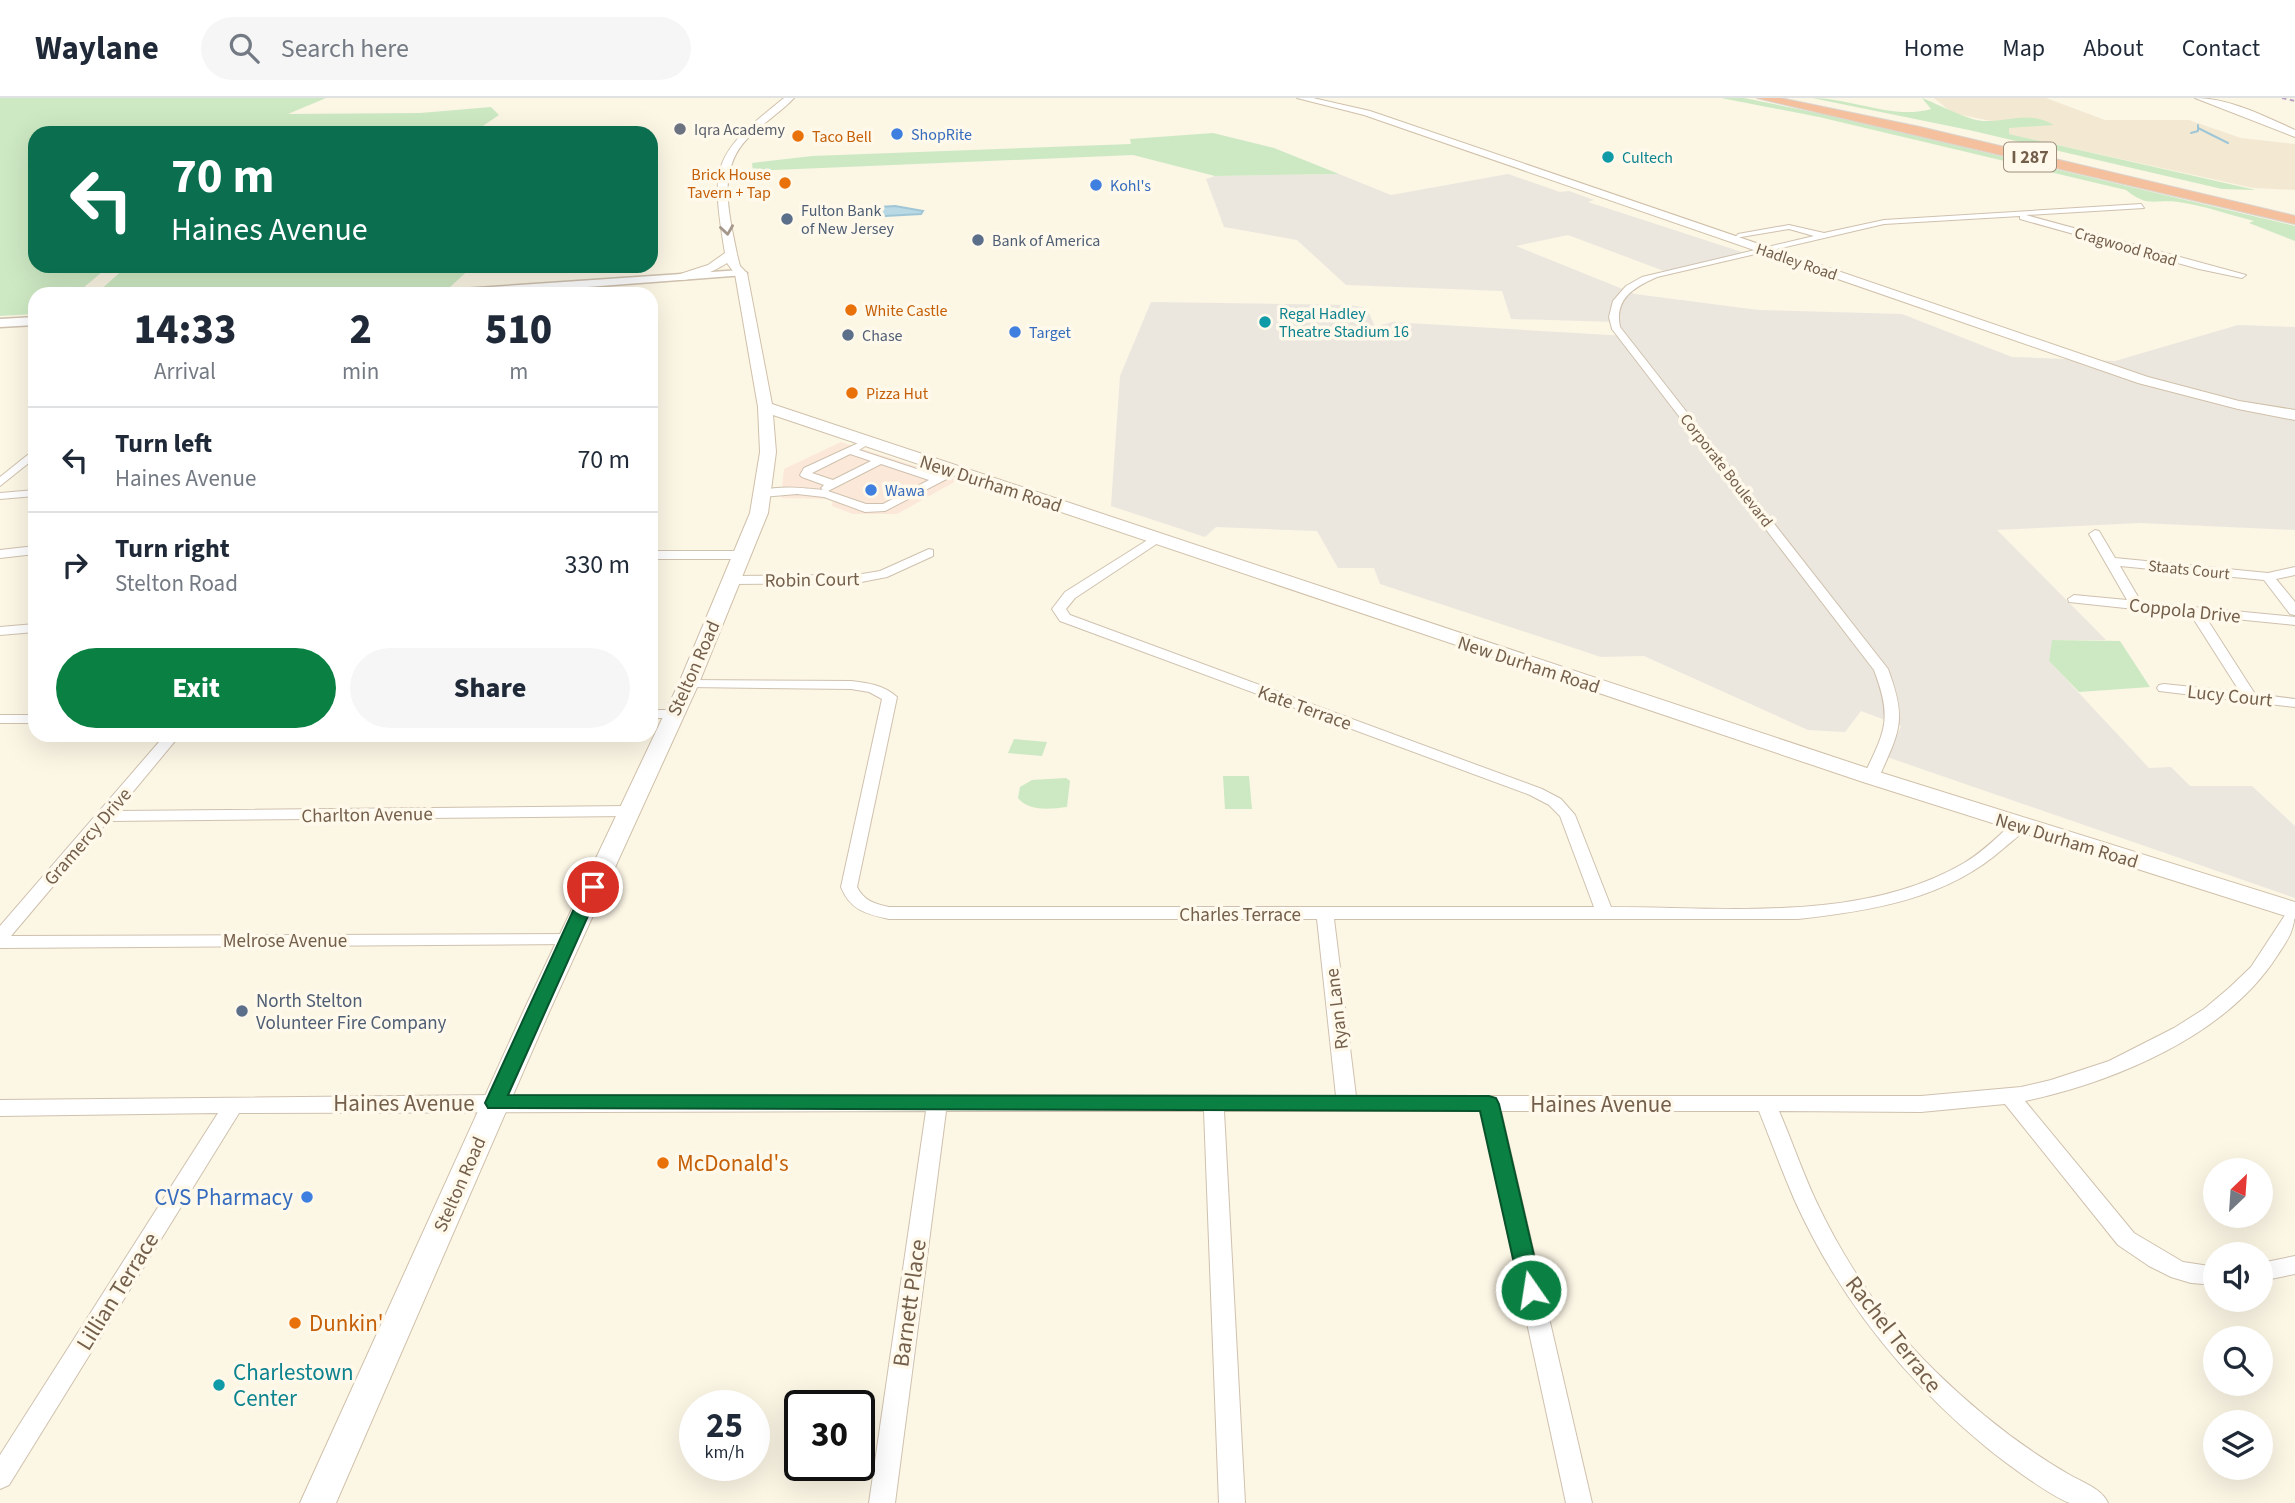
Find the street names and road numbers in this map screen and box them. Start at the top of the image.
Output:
road number: I 287 [2004,142,2056,172]
street label: Cragwood Road [2072,222,2180,272]
street label: Hadley Road [1753,238,1840,286]
street label: Corporate Boulevard [1675,409,1778,532]
street label: New Durham Road [916,449,1065,520]
street label: Staats Court [2147,555,2231,585]
street label: Robin Court [764,566,860,595]
street label: Coppola Drive [2128,592,2242,631]
street label: Stelton Road [661,617,727,720]
street label: New Durham Road [1454,630,1603,701]
street label: Kate Terrace [1254,679,1355,738]
street label: Lucy Court [2186,679,2274,714]
street label: Gramercy Drive [38,782,138,892]
street label: Charlton Avenue [301,801,433,830]
street label: New Durham Road [1992,807,2141,876]
street label: Charles Terrace [1179,902,1301,929]
street label: Melrose Avenue [223,928,347,955]
street label: Ryan Lane [1319,967,1356,1051]
street label: Haines Avenue [333,1087,475,1120]
street label: Haines Avenue [1530,1088,1672,1121]
street label: Stelton Road [427,1133,493,1236]
street label: Lillian Terrace [68,1226,167,1357]
street label: Barnett Place [884,1237,935,1369]
street label: Rachel Terrace [1837,1269,1950,1400]

